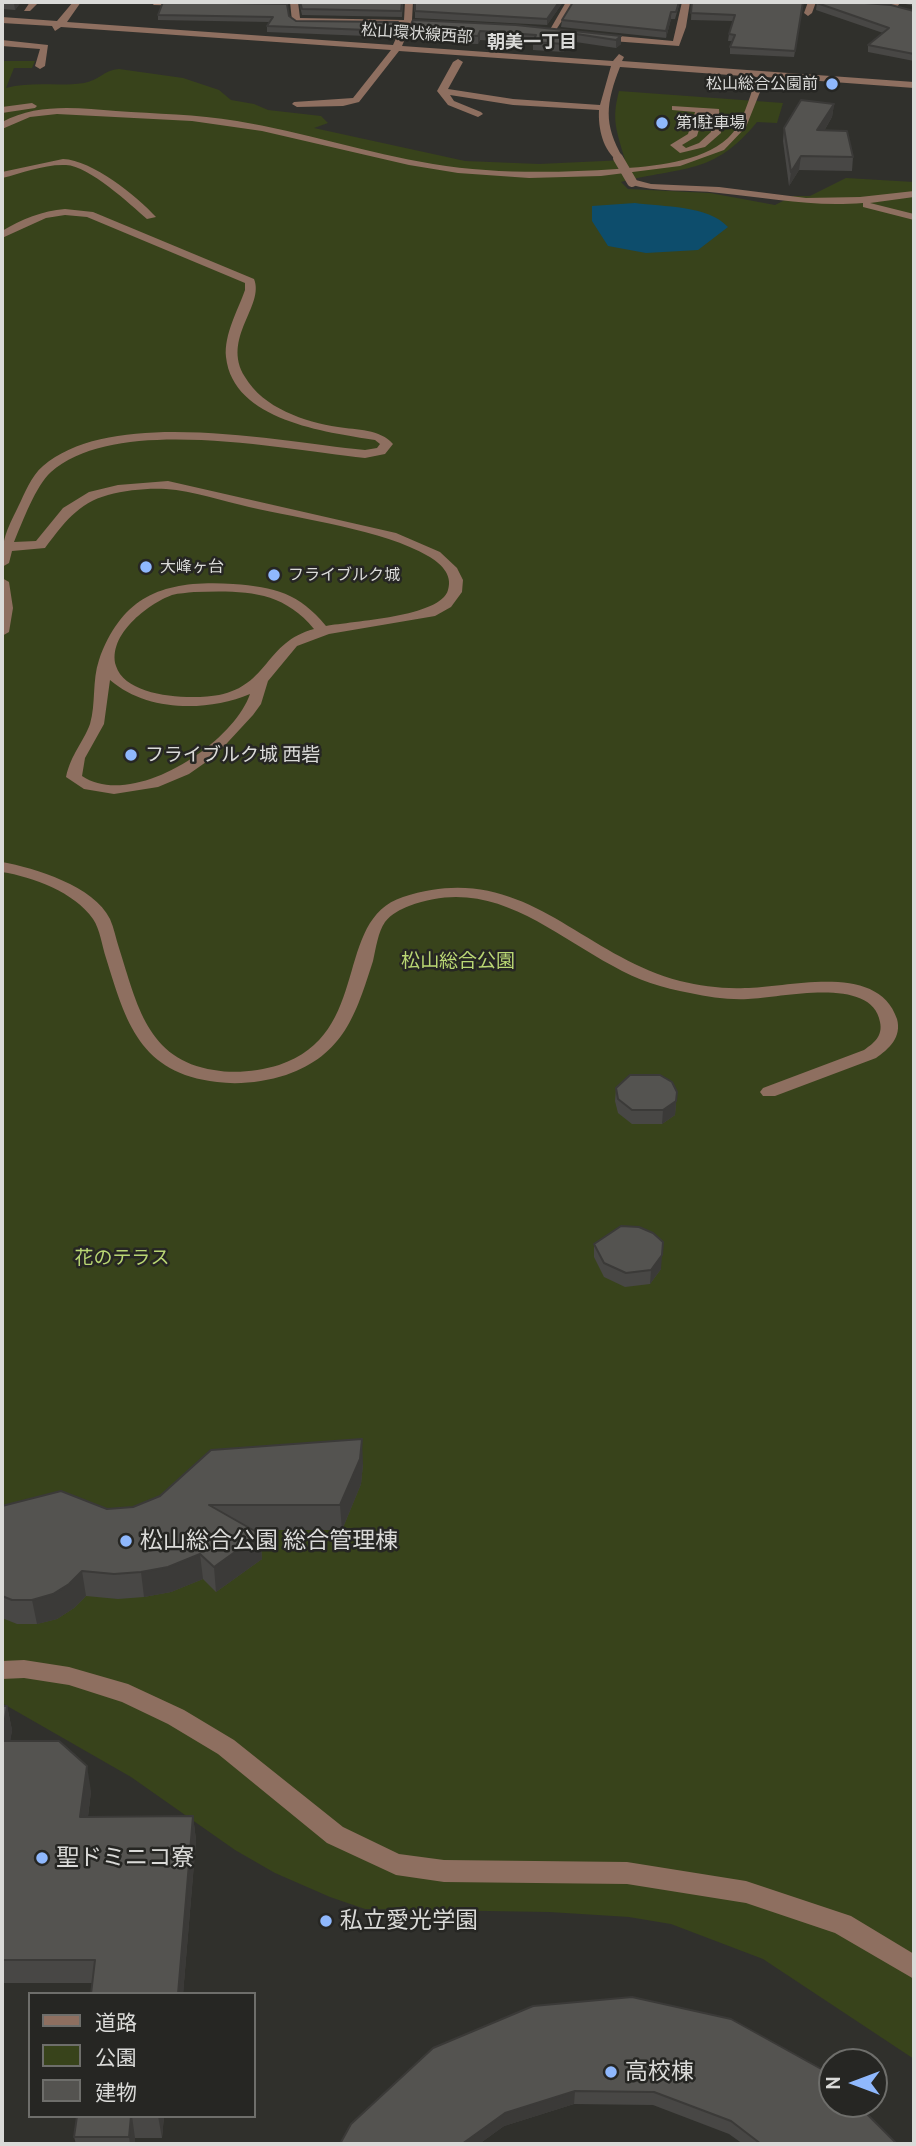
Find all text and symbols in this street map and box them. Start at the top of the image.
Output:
street label: 松山環状線西部 [360,21,474,47]
district label: 朝美一丁目 [487,32,577,54]
place label: 松山総合公園前 [706,74,818,94]
marker: 松山総合公園前 [824,76,840,92]
place label: 第1駐車場 [676,113,745,133]
marker: 第1駐車場 [654,115,670,131]
place label: 大峰ヶ台 [160,557,224,577]
marker: 大峰ヶ台 [138,559,154,575]
place label: フライブルク城 [288,565,400,585]
marker: フライブルク城 [266,567,282,583]
place label: フライブルク城 西砦 [145,744,320,766]
marker: フライブルク城 西砦 [123,747,139,763]
park label: 松山総合公園 [401,950,515,972]
park label: 花のテラス [75,1247,169,1269]
place label: 松山総合公園 総合管理棟 [140,1527,398,1555]
marker: 松山総合公園 総合管理棟 [118,1533,134,1549]
place label: 聖ドミニコ寮 [56,1844,194,1872]
marker: 聖ドミニコ寮 [34,1850,50,1866]
place label: 私立愛光学園 [340,1907,478,1935]
marker: 私立愛光学園 [318,1913,334,1929]
legend [28,1992,256,2118]
text: 道路 [95,2010,137,2035]
text: 公園 [95,2045,137,2070]
north arrow [818,2048,888,2118]
place label: 高校棟 [625,2058,694,2086]
marker: 高校棟 [603,2064,619,2080]
text: N [822,2076,845,2090]
text: 建物 [95,2080,137,2105]

